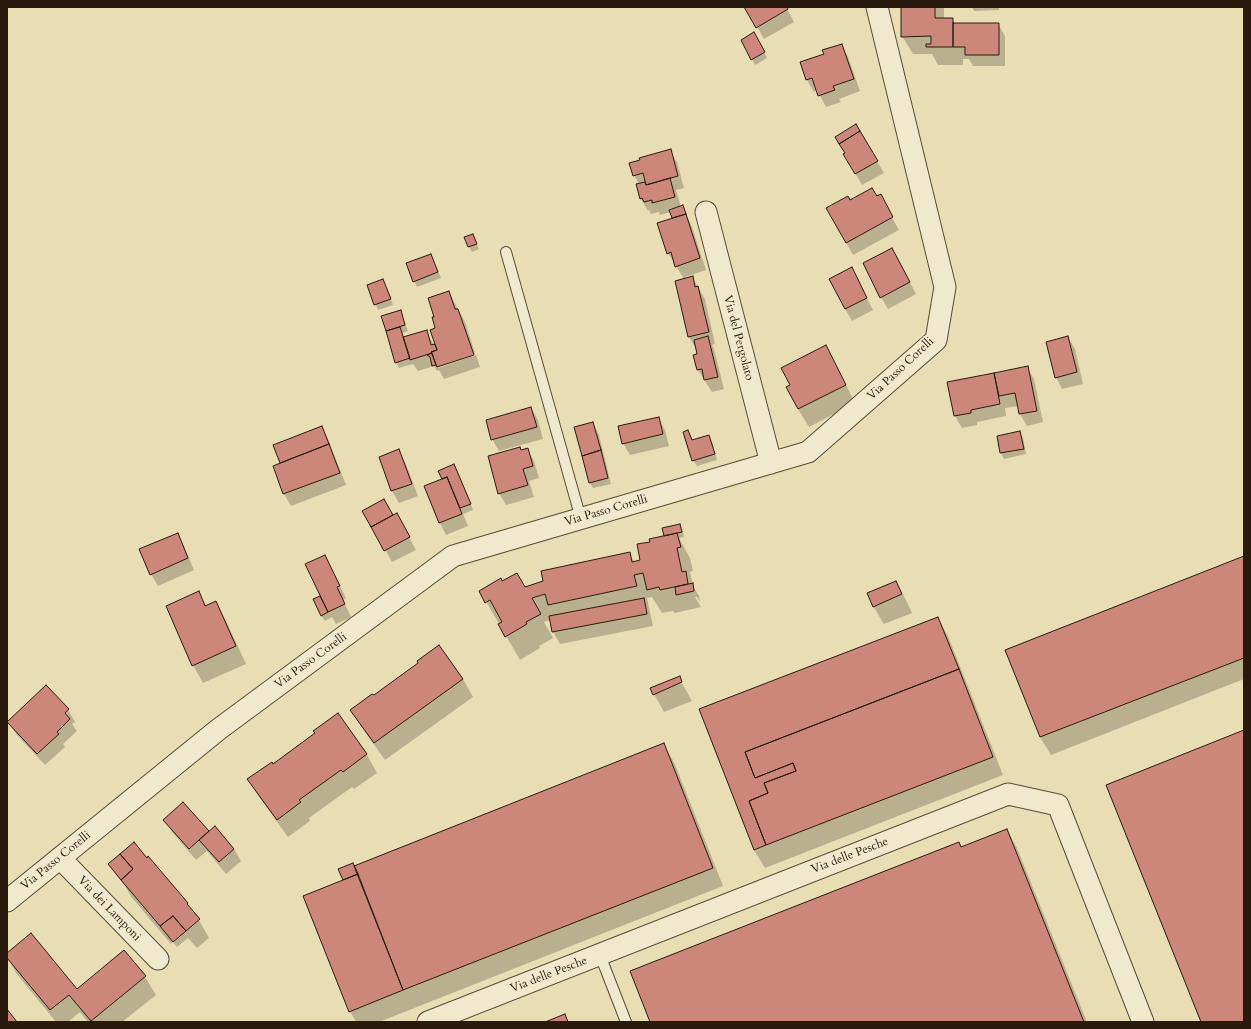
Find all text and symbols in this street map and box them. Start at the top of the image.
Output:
street label: Via del Pergolato [720,294,756,382]
street label: Via Passo Corelli [865,335,937,403]
street label: Via Passo Corelli [563,492,649,530]
street label: Via Passo Corelli [272,630,350,692]
street label: Via Passo Corelli [18,828,94,894]
street label: Via delle Pesche [809,835,891,877]
street label: Via dei Lamponi [74,874,144,944]
street label: Via delle Pesche [508,954,590,996]

